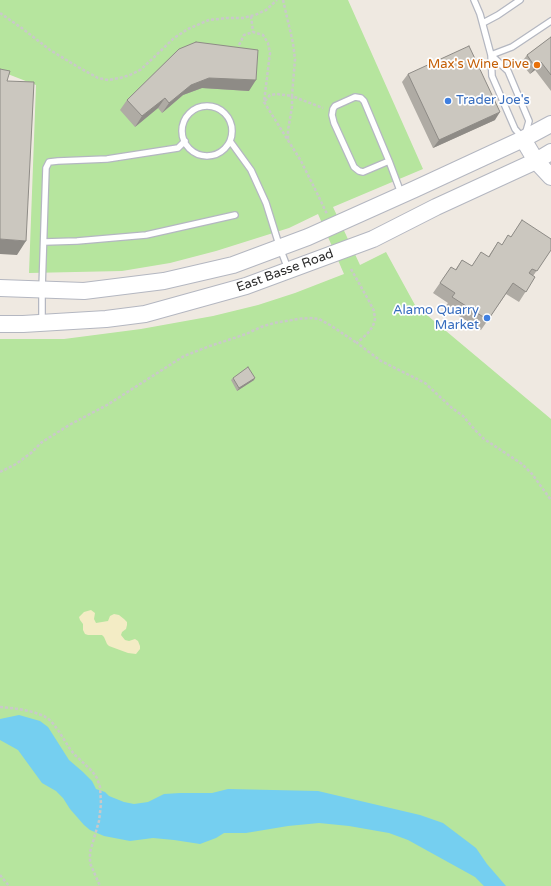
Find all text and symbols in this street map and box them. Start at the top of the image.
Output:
place label: Max's Wine Dive [428,57,529,73]
marker: Max's Wine Dive [532,60,542,70]
place label: Trader Joe's [456,93,530,109]
marker: Trader Joe's [443,96,453,106]
street label: East Basse Road [234,246,336,296]
place label: Alamo Quarry Market [393,303,479,334]
marker: Alamo Quarry Market [482,313,492,323]

